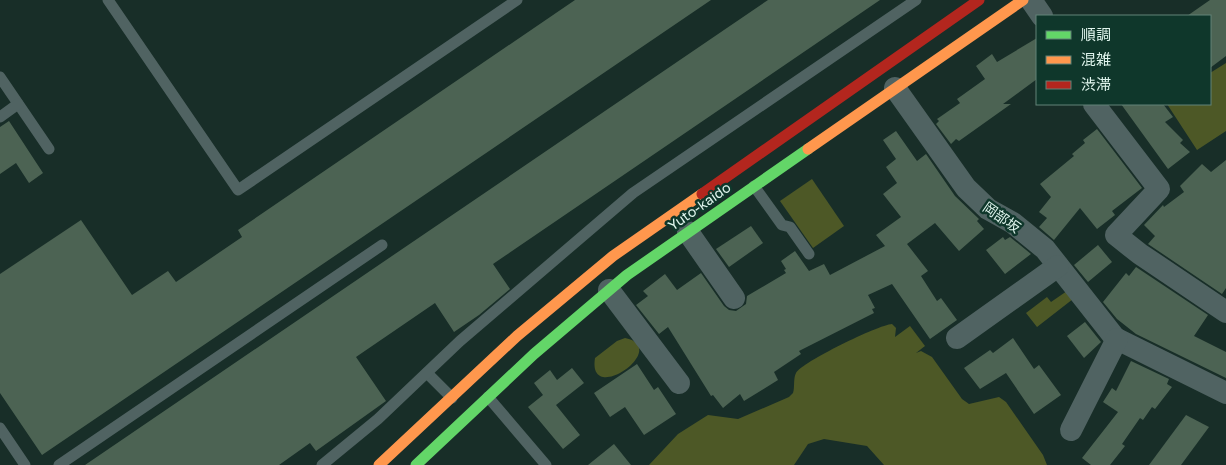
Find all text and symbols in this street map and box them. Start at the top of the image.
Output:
legend [1036,15,1211,105]
text: 順調 [1081,25,1111,43]
text: 混雑 [1081,50,1111,68]
text: 渋滞 [1081,75,1111,93]
street label: Yuto-kaido [664,178,734,234]
street label: 岡部坂 [980,198,1024,236]

